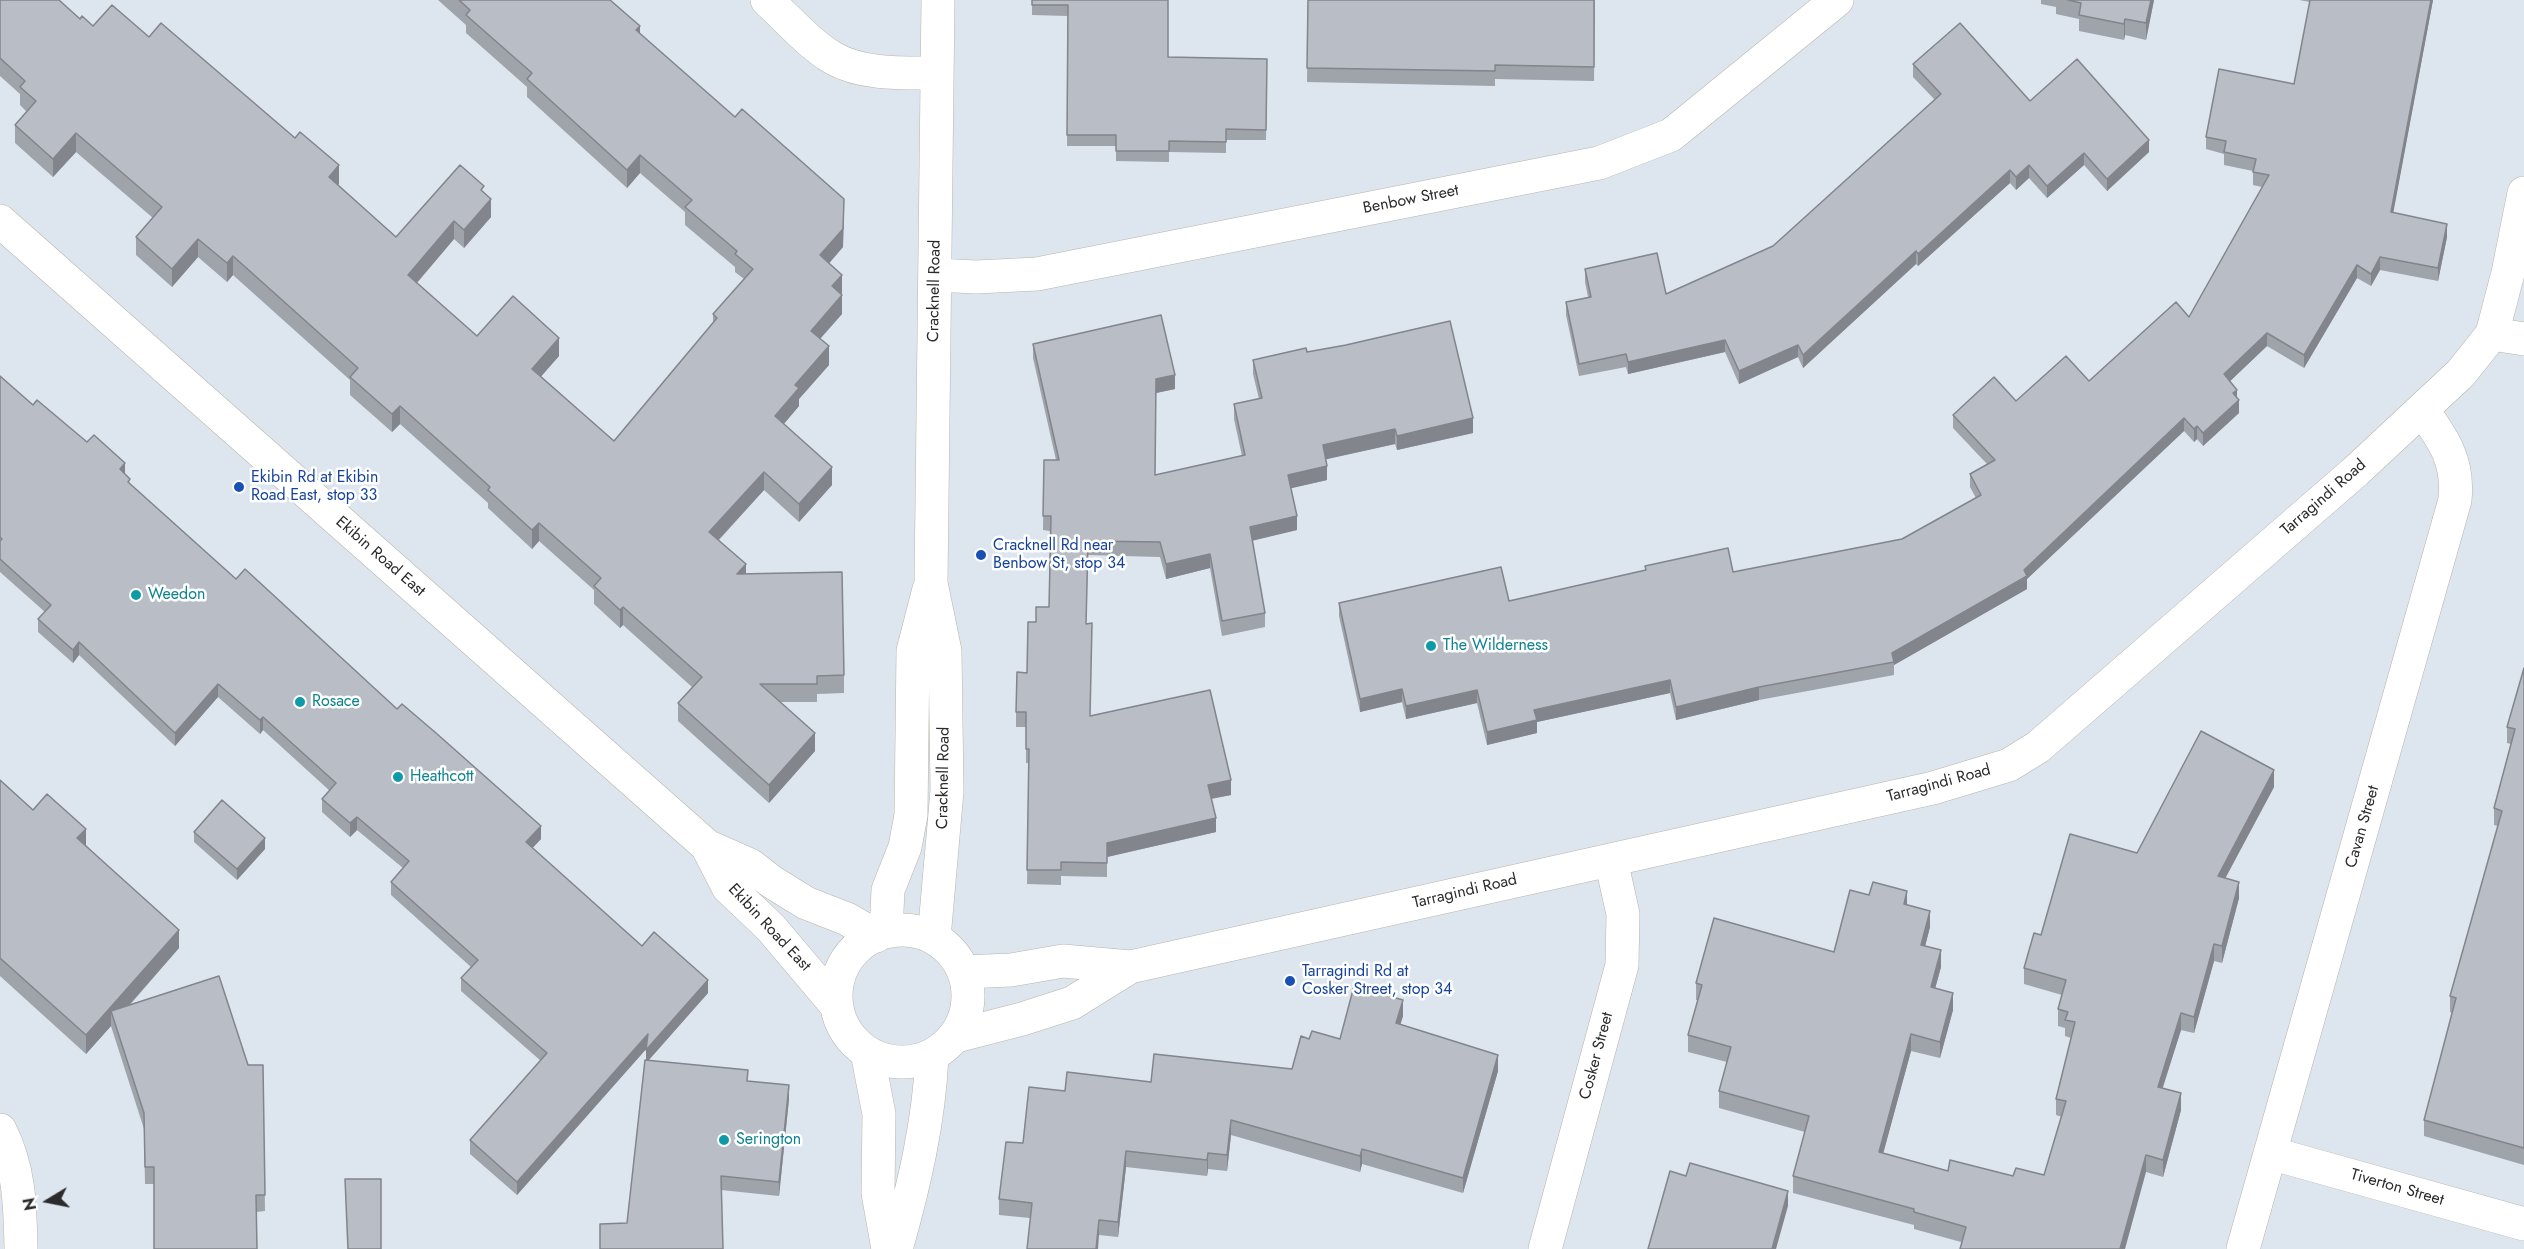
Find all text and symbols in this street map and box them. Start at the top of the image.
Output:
street label: Benbow Street [1362,181,1460,219]
street label: Cracknell Road [925,240,945,342]
street label: Tarragindi Road [2278,456,2370,540]
place label: Ekibin Rd at Ekibin Road East, stop 33 [251,468,378,506]
marker: Ekibin Rd at Ekibin Road East, stop 33 [232,480,246,494]
street label: Ekibin Road East [331,513,429,601]
place label: Cracknell Rd near Benbow St, stop 34 [993,536,1125,574]
marker: Cracknell Rd near Benbow St, stop 34 [974,548,988,562]
place label: Weedon [148,585,205,605]
marker: Weedon [129,588,143,602]
place label: The Wilderness [1443,636,1548,656]
marker: The Wilderness [1424,639,1438,653]
place label: Rosace [312,692,360,712]
marker: Rosace [293,695,307,709]
street label: Cracknell Road [934,727,954,829]
street label: Tarragindi Road [1885,761,1993,807]
place label: Heathcott [410,767,474,787]
marker: Heathcott [391,770,405,784]
street label: Cavan Street [2342,784,2384,870]
street label: Tarragindi Road [1411,871,1519,913]
street label: Ekibin Road East [724,880,814,976]
place label: Tarragindi Rd at Cosker Street, stop 34 [1302,962,1452,1000]
marker: Tarragindi Rd at Cosker Street, stop 34 [1283,974,1297,988]
street label: Cosker Street [1576,1010,1618,1102]
place label: Serington [736,1130,801,1150]
marker: Serington [717,1133,731,1147]
street label: Tiverton Street [2348,1166,2446,1210]
north arrow [18,1171,78,1231]
text: N [17,1196,42,1212]

